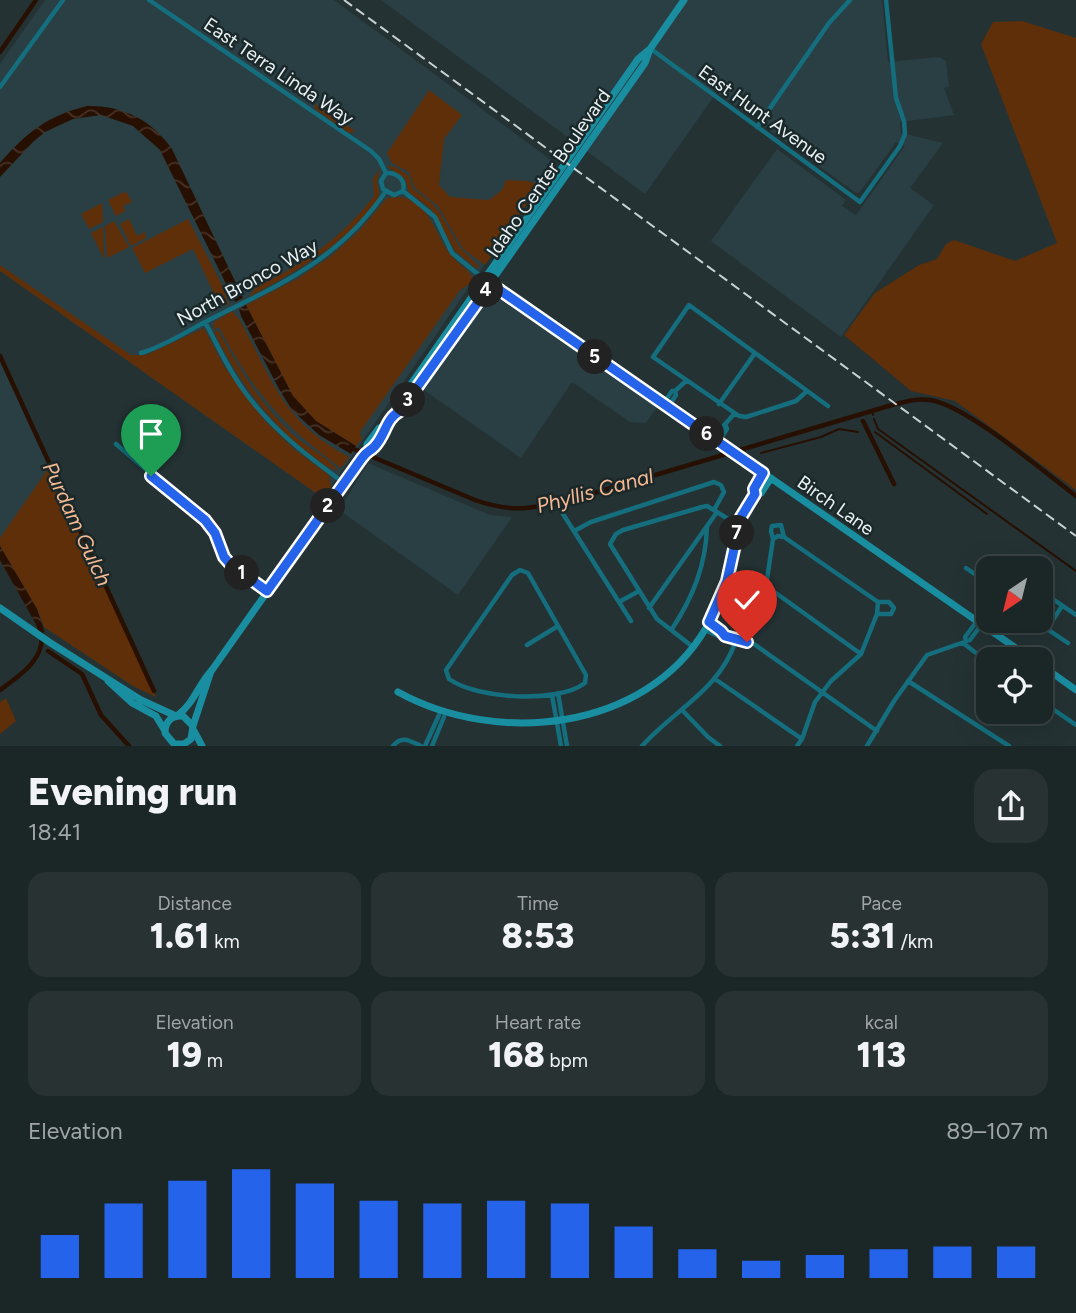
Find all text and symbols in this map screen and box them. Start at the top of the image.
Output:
street label: East Terra Linda Way [199,13,358,130]
street label: East Hunt Avenue [694,60,831,169]
street label: Idaho Center Boulevard [482,85,615,262]
street label: North Bronco Way [173,234,322,331]
pin: 4 [468,272,504,308]
text: 4 [479,278,492,301]
pin: 5 [578,340,612,374]
text: 5 [589,345,600,368]
pin: 3 [390,382,426,418]
text: 3 [402,388,413,411]
pin [121,404,181,476]
icon: arrive [132,415,170,453]
pin: 6 [690,416,724,452]
text: 6 [701,422,712,445]
water label: Purdam Gulch [38,458,117,590]
water label: Phyllis Canal [534,463,656,518]
street label: Birch Lane [793,471,879,540]
pin: 2 [310,489,346,524]
text: 2 [322,494,333,517]
pin: 7 [720,516,754,550]
text: 7 [731,521,742,544]
pin: 1 [224,556,260,590]
north arrow [976,556,1054,634]
map controls [976,556,1053,724]
text: 1 [237,561,246,584]
pin [717,570,777,642]
icon: check [728,581,766,619]
button: locate [976,647,1053,724]
text: Evening run [28,769,237,815]
button: share [974,769,1048,843]
text: 18:41 [28,818,81,846]
text: Distance [157,892,232,915]
text: Time [517,892,559,915]
text: Pace [861,892,902,915]
text: 1.61 [150,915,209,957]
text: 8:53 [502,915,574,957]
text: 5:31 [829,915,896,957]
text: km [209,930,240,953]
text: /km [896,930,933,953]
text: Elevation [156,1011,234,1034]
text: Heart rate [495,1011,581,1034]
text: kcal [865,1011,898,1034]
text: 19 [167,1034,202,1076]
text: 168 [488,1034,545,1076]
text: 113 [857,1034,906,1076]
text: m [202,1049,223,1072]
text: bpm [545,1049,588,1072]
text: Elevation [28,1117,123,1145]
text: 89–107 m [946,1117,1048,1145]

